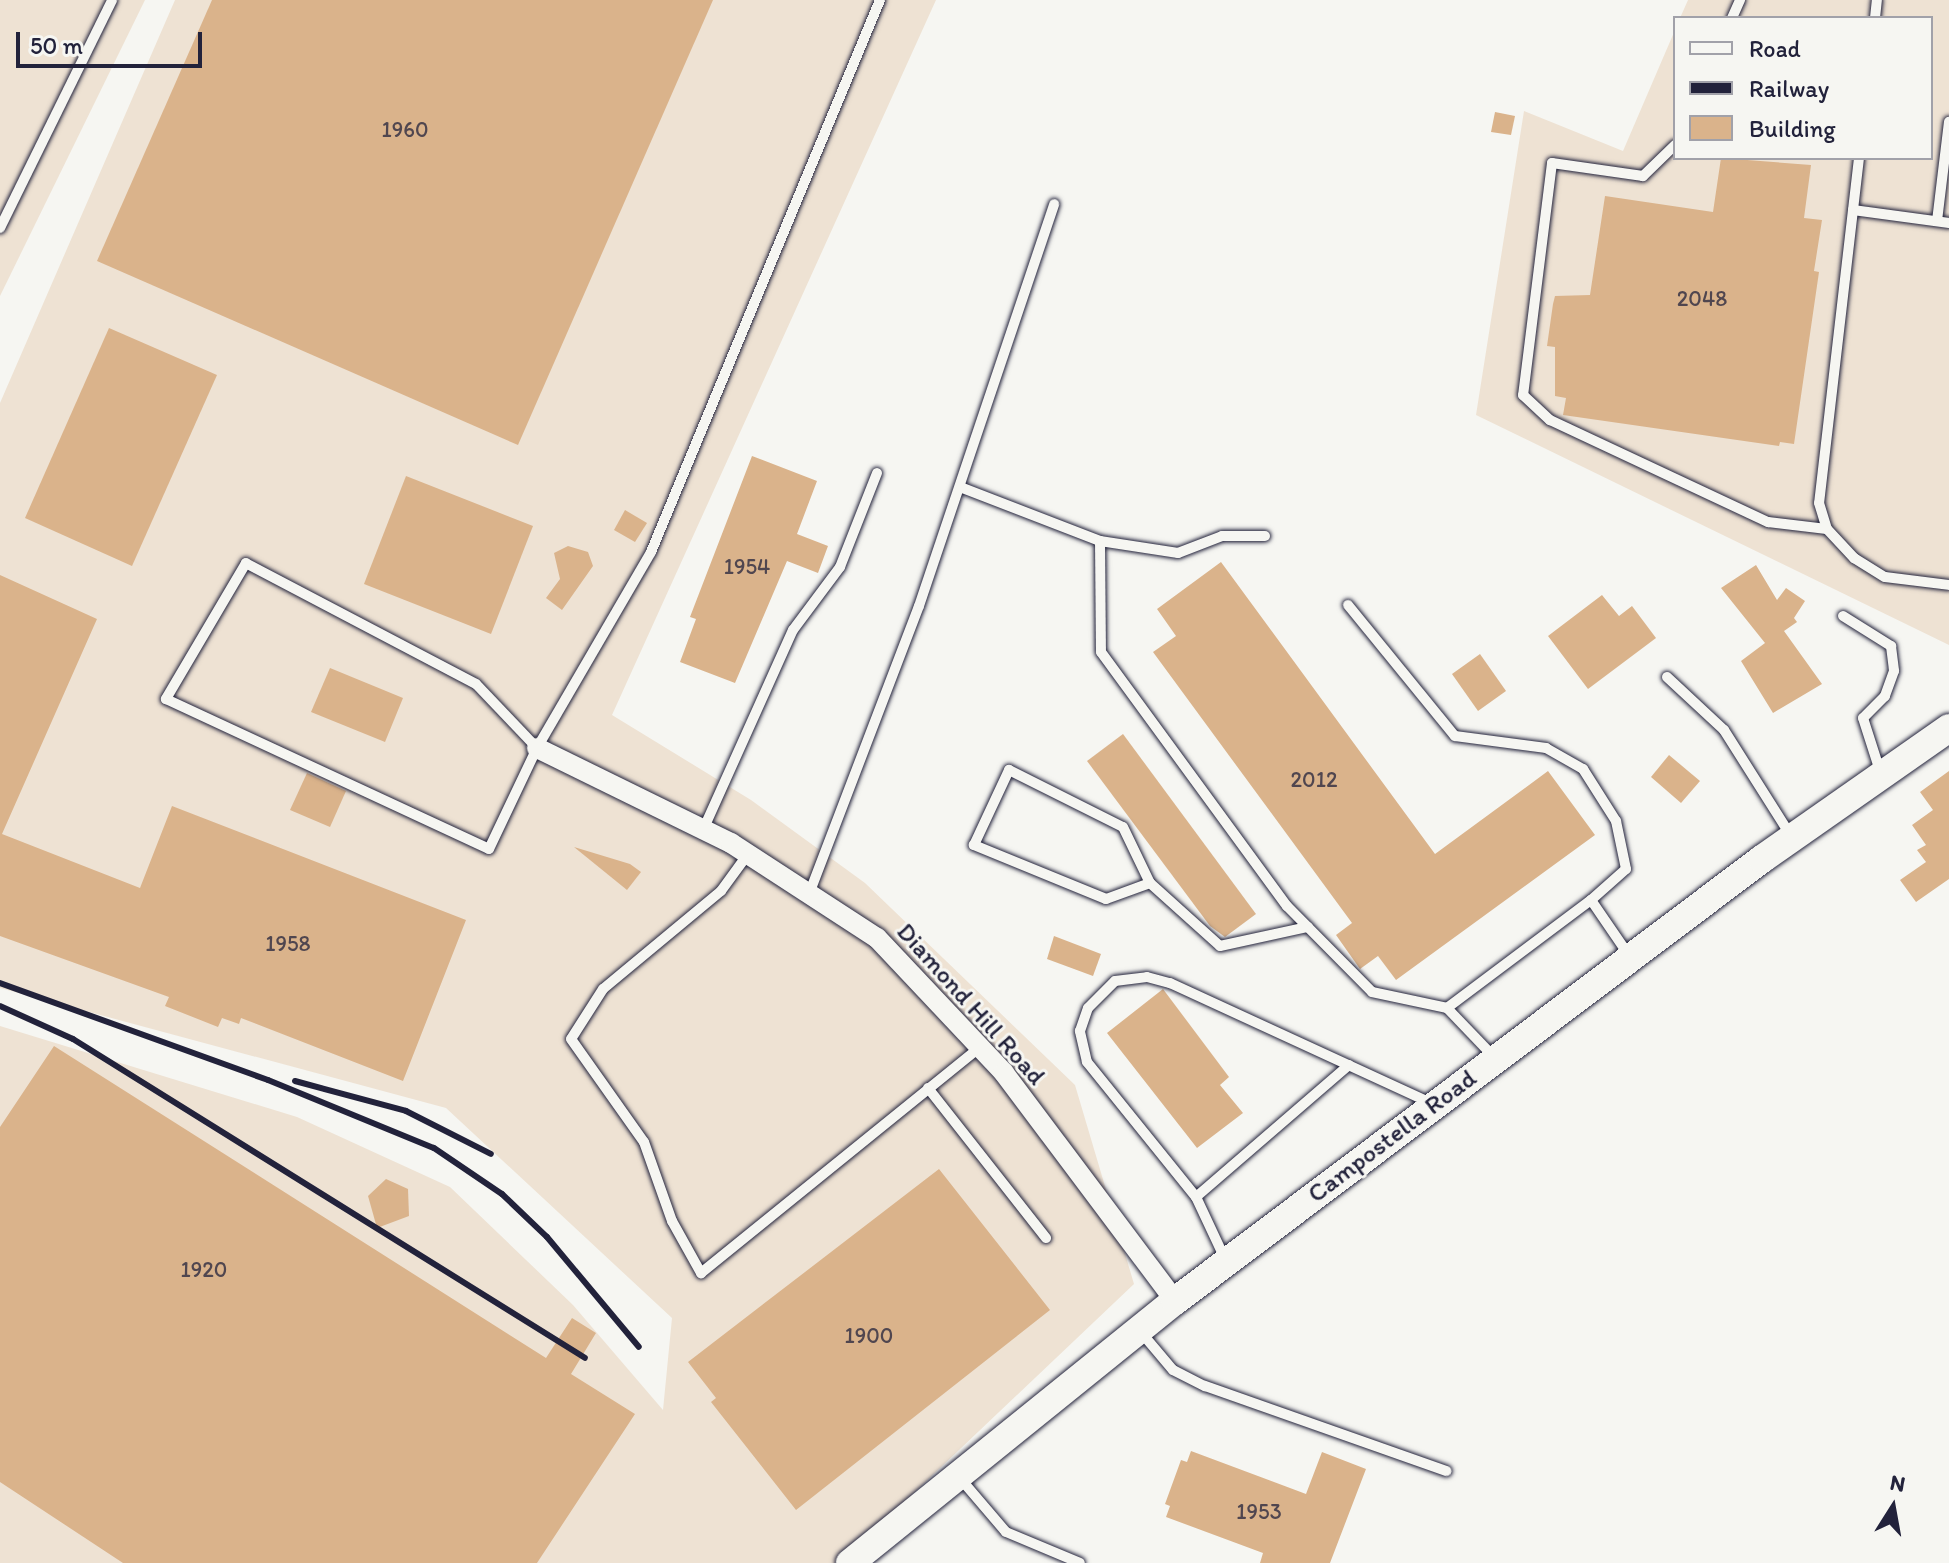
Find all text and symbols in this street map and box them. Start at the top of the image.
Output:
scale bar [20,16,206,66]
legend [1673,16,1933,160]
text: 50 m [30,31,83,60]
text: Road [1749,34,1801,63]
text: Railway [1749,74,1829,103]
text: Building [1749,114,1836,143]
house number: 1960 [382,117,428,143]
house number: 2048 [1677,286,1727,312]
house number: 1954 [724,554,770,580]
house number: 2012 [1291,767,1337,793]
street label: Diamond Hill Road [890,917,1052,1091]
house number: 1958 [265,931,311,957]
street label: Campostella Road [1302,1063,1482,1209]
house number: 1920 [181,1257,227,1283]
house number: 1900 [845,1323,893,1349]
north arrow [1853,1467,1933,1547]
text: N [1888,1468,1908,1498]
house number: 1953 [1236,1499,1282,1525]

